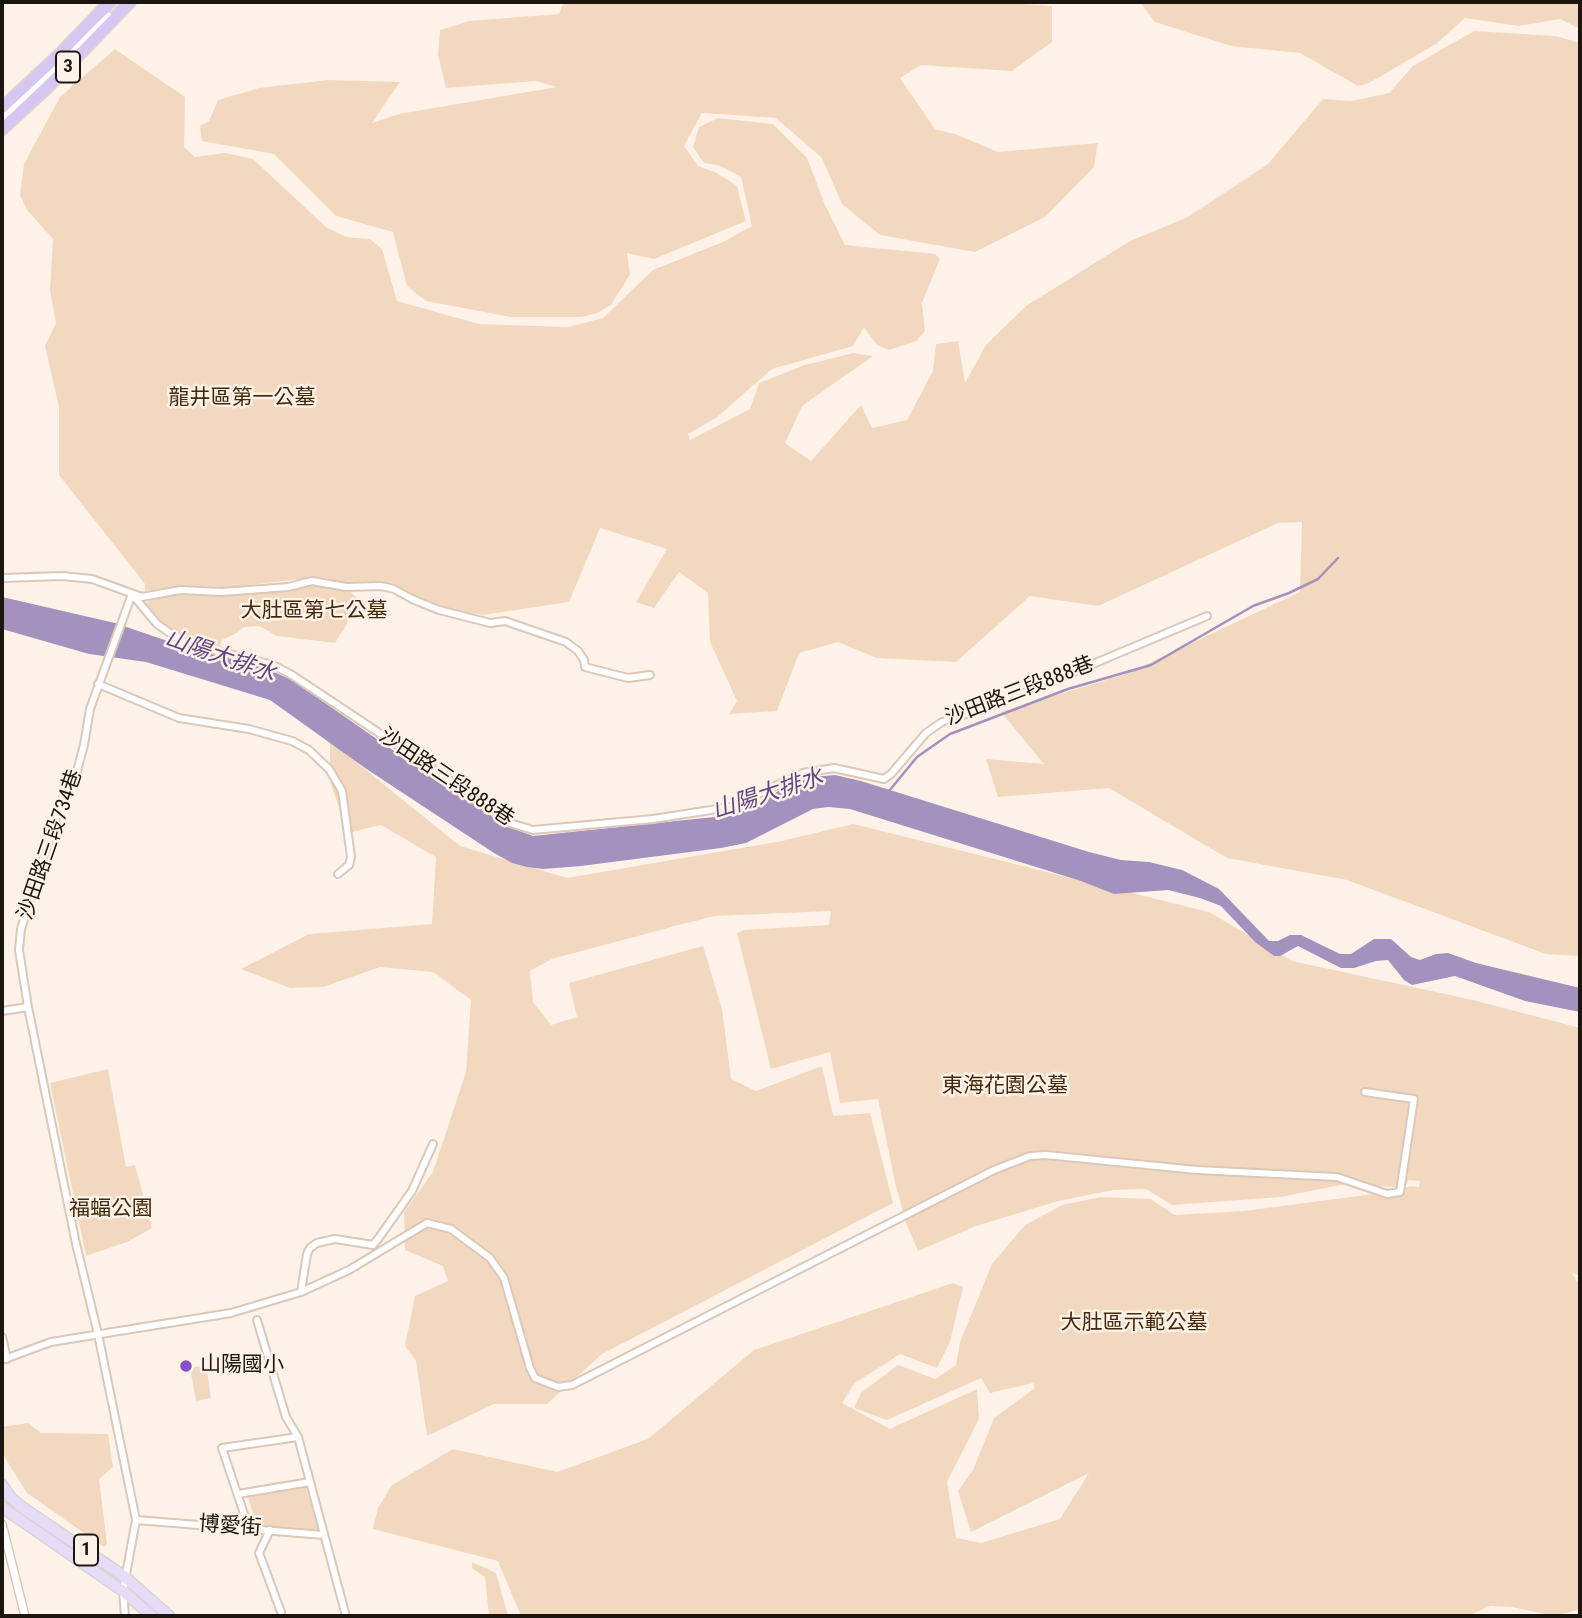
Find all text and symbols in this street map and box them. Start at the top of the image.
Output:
road number: 3 [56,52,80,82]
park label: 龍井區第一公墓 [169,386,315,412]
park label: 大肚區第七公墓 [241,599,387,625]
water label: 山陽大排水 [161,625,279,689]
street label: 沙田路三段888巷 [942,652,1098,732]
street label: 沙田路三段888巷 [374,724,518,832]
water label: 山陽大排水 [709,764,827,826]
street label: 沙田路三段734巷 [14,767,88,923]
park label: 東海花園公墓 [942,1074,1068,1100]
park label: 福蝠公園 [69,1197,153,1223]
park label: 大肚區示範公墓 [1061,1311,1207,1337]
place label: 山陽國小 [200,1353,284,1379]
marker: 山陽國小 [178,1358,194,1374]
street label: 博愛街 [198,1512,262,1542]
road number: 1 [74,1534,98,1566]

